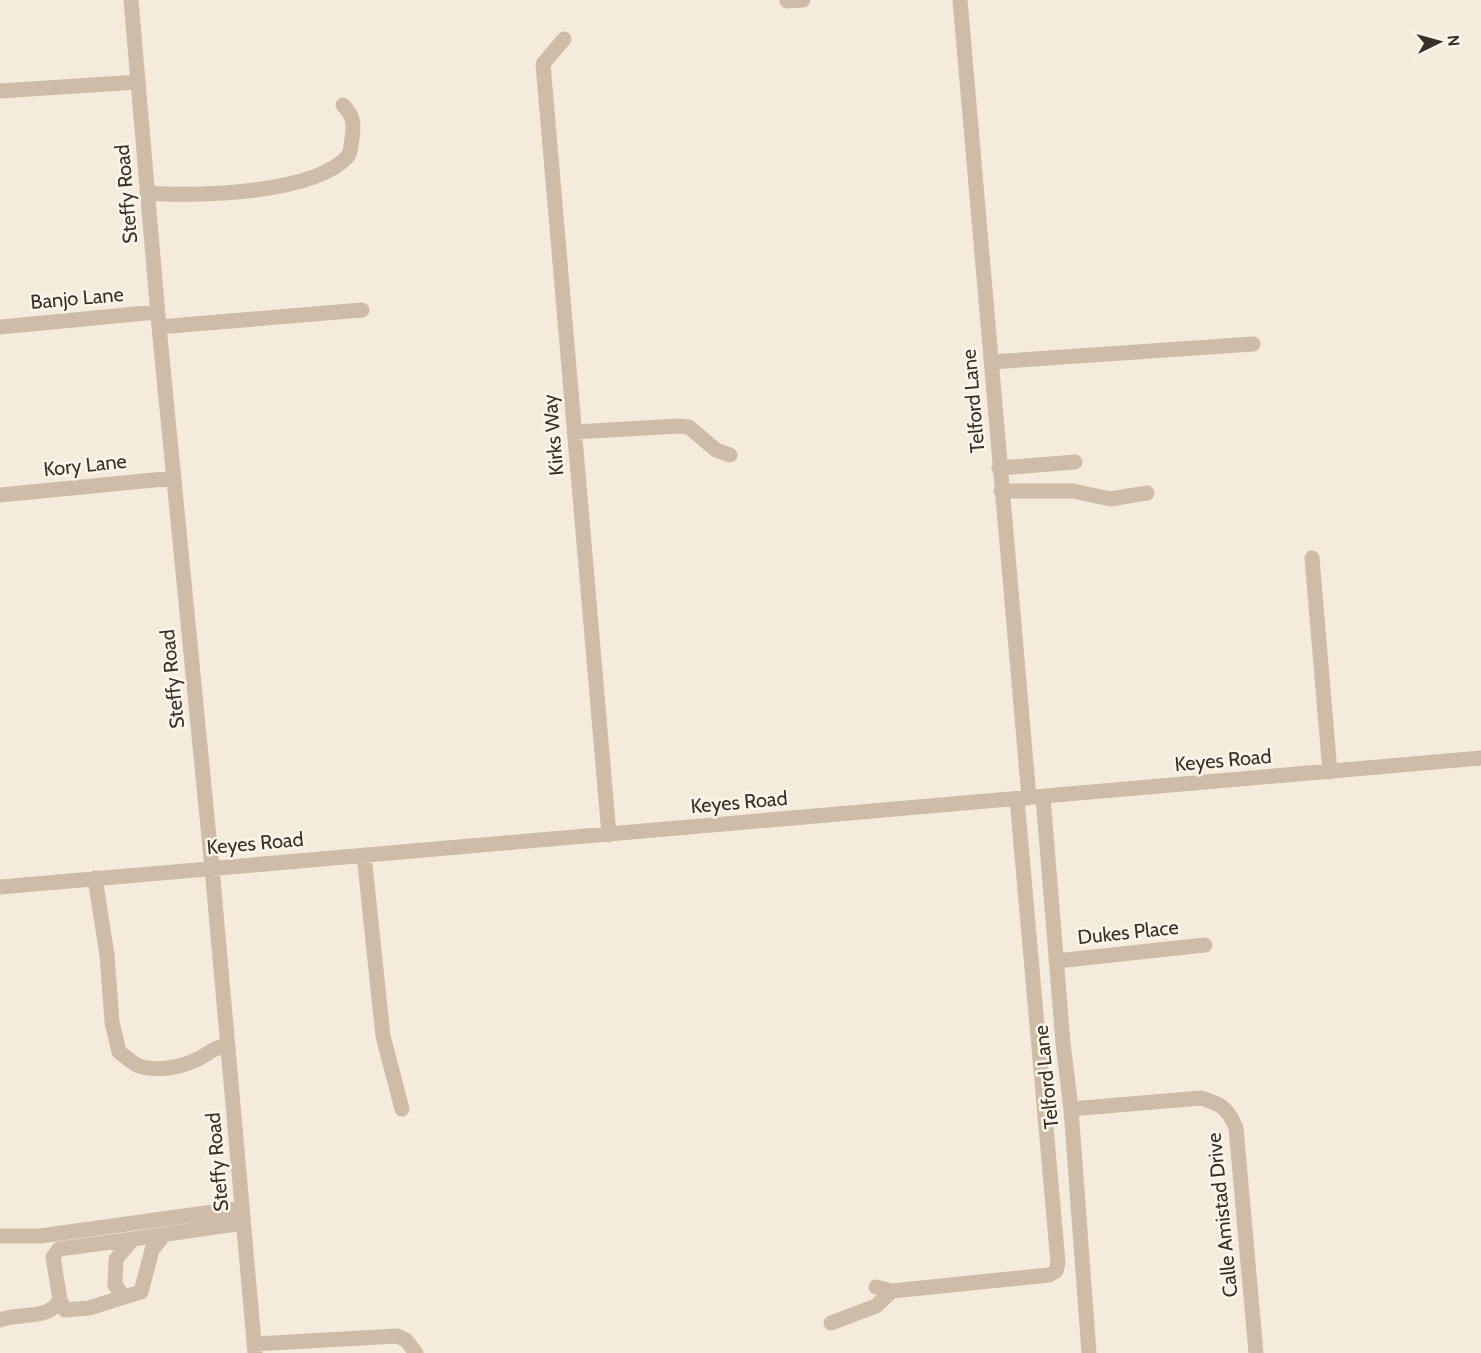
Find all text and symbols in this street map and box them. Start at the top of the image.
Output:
north arrow [1409,12,1469,72]
text: N [1443,34,1463,47]
street label: Steffy Road [110,143,142,245]
street label: Banjo Lane [29,282,125,314]
street label: Telford Lane [957,348,989,454]
street label: Kirks Way [537,393,569,477]
street label: Kory Lane [42,449,128,481]
street label: Steffy Road [155,628,189,730]
street label: Keyes Road [1174,744,1272,776]
street label: Keyes Road [690,786,788,818]
street label: Keyes Road [206,827,304,859]
street label: Dukes Place [1076,915,1180,949]
street label: Telford Lane [1029,1024,1063,1130]
street label: Steffy Road [201,1111,233,1213]
street label: Calle Amistad Drive [1201,1132,1243,1298]

